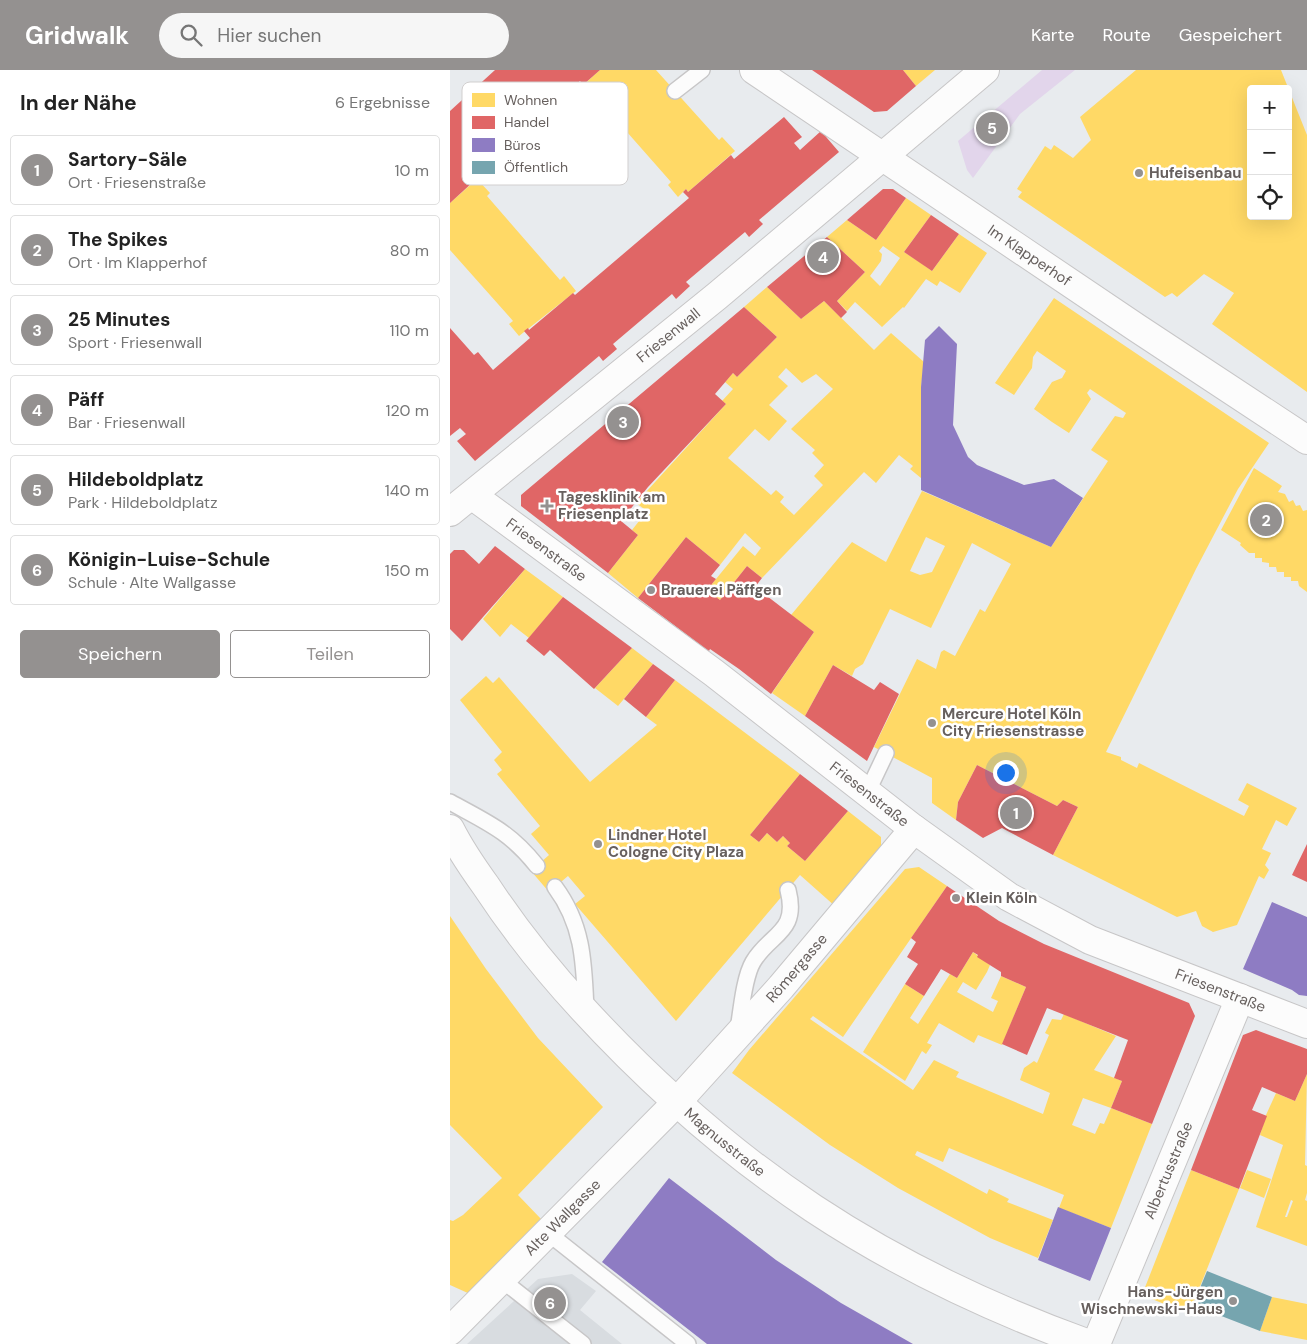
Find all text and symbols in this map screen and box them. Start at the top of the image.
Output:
search box [159,13,509,58]
text: Gridwalk [25,20,129,51]
icon: search [177,21,205,49]
text: Hier suchen [217,23,321,48]
text: Karte [1031,23,1075,47]
text: Route [1103,23,1151,47]
text: Gespeichert [1179,23,1282,47]
legend [462,82,628,185]
map controls [1247,85,1292,220]
button: + [1247,85,1292,130]
text: In der Nähe [20,89,137,117]
text: Wohnen [504,91,557,109]
text: 6 Ergebnisse [335,92,430,113]
pin: 5 [976,109,1008,147]
text: Handel [504,113,549,131]
button: − [1247,130,1292,175]
text: Büros [504,136,541,154]
text: Sartory-Säle [68,147,187,172]
text: Öffentlich [504,158,568,176]
text: 1 [34,160,40,181]
text: 10 m [395,160,429,181]
place label: Hufeisenbau [1149,163,1241,183]
marker: Hufeisenbau [1133,167,1145,179]
text: Ort · Friesenstraße [68,172,206,193]
button: locate [1247,175,1292,220]
street label: Im Klapperhof [984,220,1075,291]
text: The Spikes [68,227,168,252]
pin: 4 [807,238,839,276]
text: 2 [32,240,42,261]
text: 80 m [390,240,429,261]
text: Ort · Im Klapperhof [68,252,207,273]
street label: Friesenwall [632,303,704,367]
text: 25 Minutes [68,307,170,332]
text: 3 [32,320,42,341]
text: 110 m [390,320,429,341]
text: Sport · Friesenwall [68,332,202,353]
text: Päff [68,387,104,412]
text: 4 [32,400,42,421]
text: 120 m [385,400,429,421]
pin: 3 [607,403,639,441]
text: Bar · Friesenwall [68,412,185,433]
text: Hildeboldplatz [68,467,203,492]
text: 5 [32,480,42,501]
text: 140 m [385,480,429,501]
place label: Tagesklinik am Friesenplatz [558,487,665,524]
text: Park · Hildeboldplatz [68,492,217,513]
marker: Tagesklinik am Friesenplatz [540,499,554,513]
pin: 2 [1250,501,1282,539]
street label: Friesenstraße [502,514,591,586]
text: Königin-Luise-Schule [68,547,270,572]
text: 6 [32,560,42,581]
text: 150 m [385,560,429,581]
text: Schule · Alte Wallgasse [68,572,236,593]
place label: Brauerei Päffgen [661,580,781,600]
marker: Brauerei Päffgen [645,584,657,596]
button: Speichern [20,630,220,678]
button: Teilen [230,630,430,678]
place label: Mercure Hotel Köln City Friesenstrasse [942,704,1084,741]
marker: Mercure Hotel Köln City Friesenstrasse [926,717,938,729]
street label: Friesenstraße [826,757,913,831]
your location [993,760,1019,786]
pin: 1 [1000,794,1032,832]
place label: Lindner Hotel Cologne City Plaza [608,825,744,862]
marker: Lindner Hotel Cologne City Plaza [592,838,604,850]
place label: Klein Köln [966,888,1037,908]
marker: Klein Köln [950,892,962,904]
street label: Römergasse [762,929,832,1007]
street label: Friesenstraße [1172,964,1269,1017]
street label: Magnusstraße [680,1103,769,1181]
street label: Albertusstraße [1139,1119,1197,1222]
street label: Alte Wallgasse [520,1175,605,1260]
place label: Hans-Jürgen Wischnewski-Haus [1081,1282,1223,1319]
pin: 6 [534,1284,566,1322]
marker: Hans-Jürgen Wischnewski-Haus [1227,1295,1239,1307]

